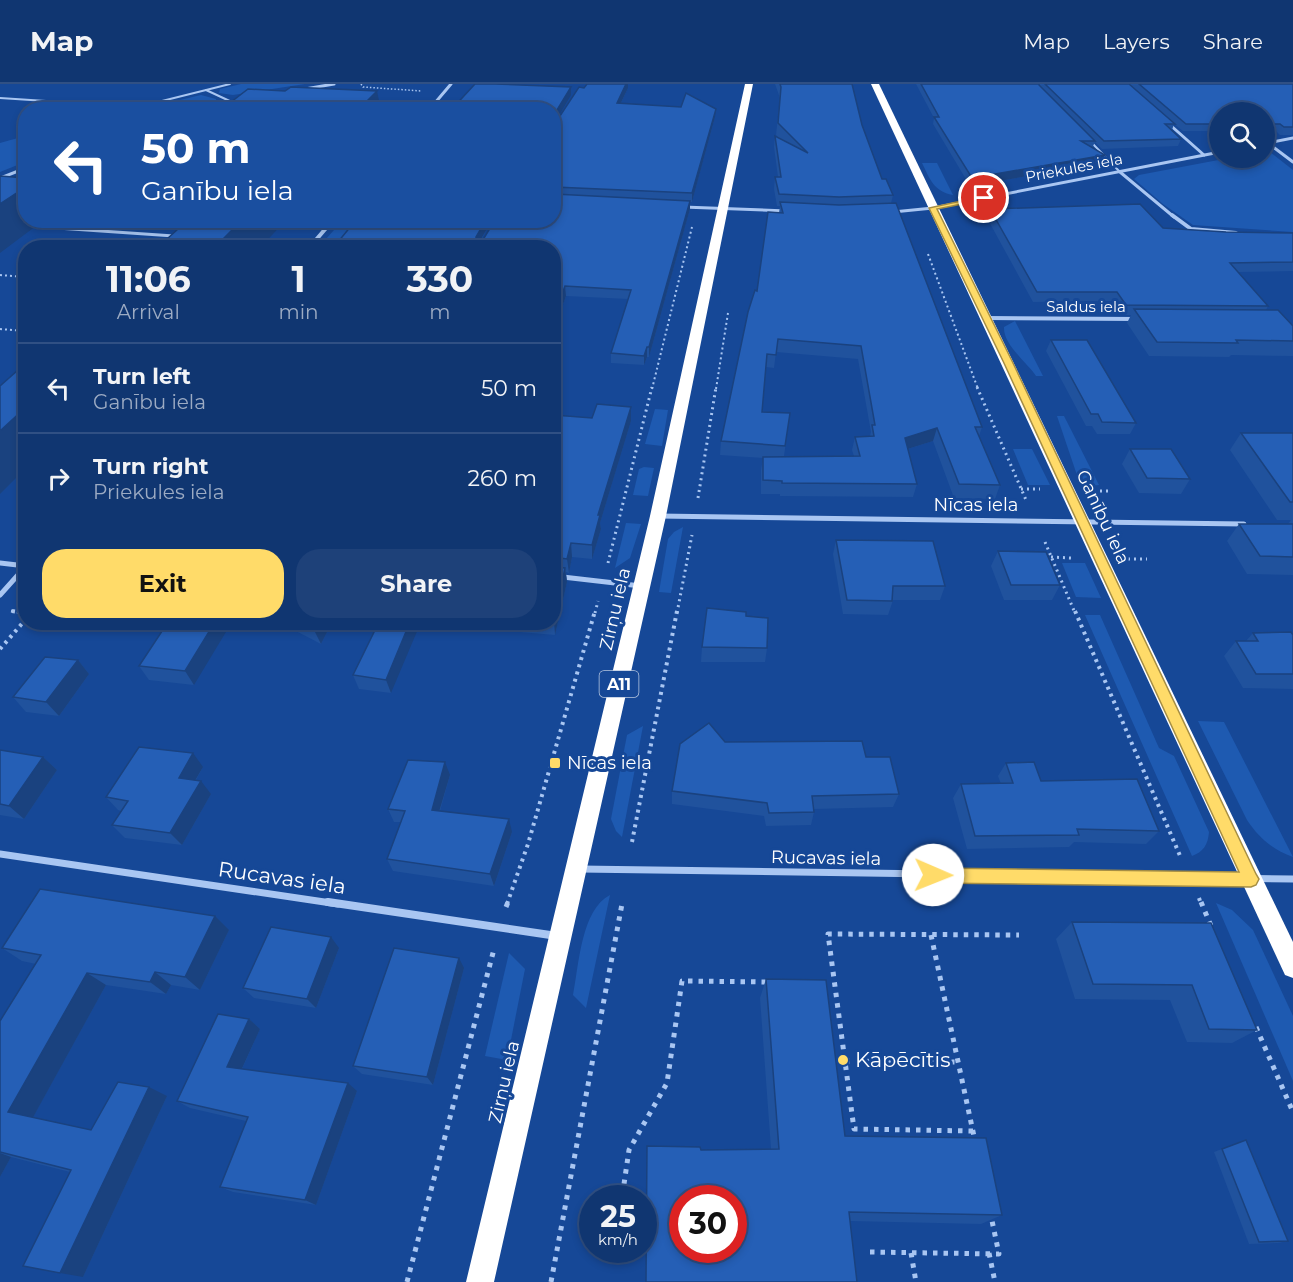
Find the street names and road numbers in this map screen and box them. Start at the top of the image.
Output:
street label: Priekules iela [1024,149,1124,186]
street label: Saldus iela [1046,297,1126,316]
street label: Ganību iela [1072,466,1134,568]
street label: Nīcas iela [934,494,1018,516]
street label: Zirņu iela [595,566,636,653]
road number: A11 [600,671,638,697]
street label: Rucavas iela [771,846,881,870]
street label: Rucavas iela [217,856,348,899]
street label: Zirņu iela [484,1039,525,1126]

